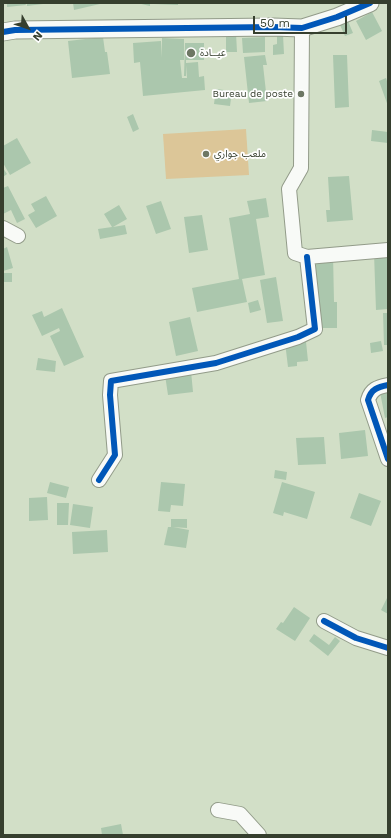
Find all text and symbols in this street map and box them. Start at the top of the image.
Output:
north arrow [8,8,48,48]
scale bar [255,8,349,34]
text: 50 m [260,16,290,30]
text: N [30,29,45,43]
marker: عيــادة [185,47,197,59]
place label: عيــادة [200,47,226,59]
place label: Bureau de poste [212,88,293,100]
marker: Bureau de poste [296,89,306,99]
place label: ملعب جواري [214,148,266,160]
marker: ملعب جواري [201,149,211,159]

